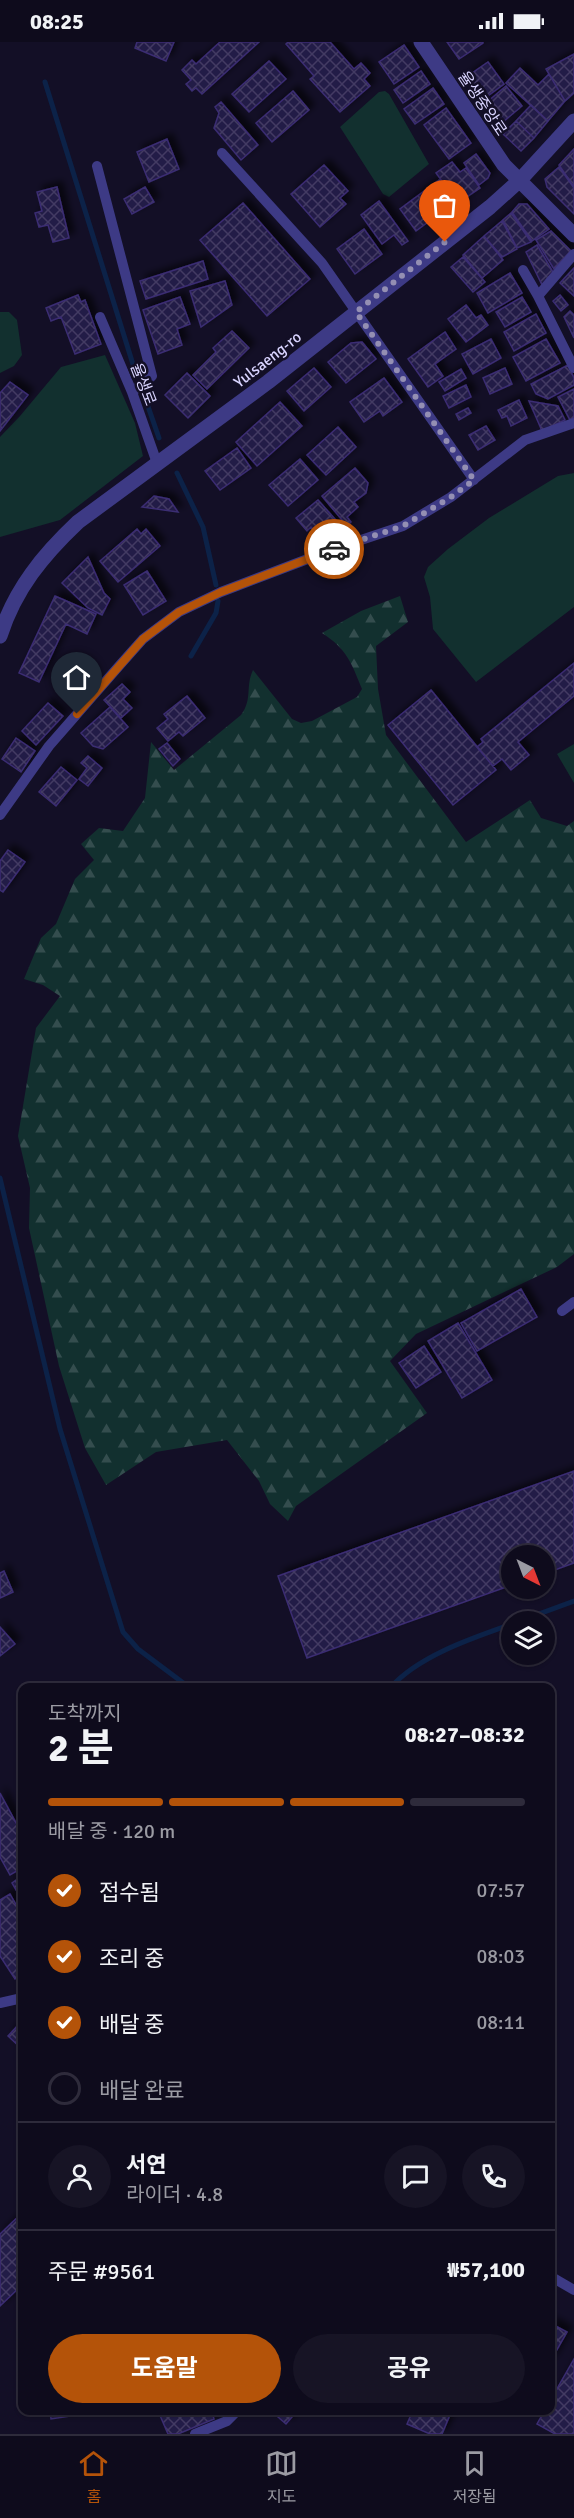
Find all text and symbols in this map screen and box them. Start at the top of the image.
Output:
text: 08:25 [30,8,84,35]
street label: 율생중앙로 [453,67,511,140]
pin [419,180,470,242]
icon: bag [428,189,461,222]
street label: Yulsaeng-ro [230,327,306,392]
street label: 율생로 [126,360,160,409]
courier [304,519,364,579]
icon: car [318,533,351,566]
pin [51,652,102,714]
icon: home [60,661,93,694]
north arrow [501,1545,555,1599]
map controls [501,1545,555,1665]
button: layers [501,1611,555,1665]
text: 도착까지 [48,1701,122,1726]
text: 08:27–08:32 [405,1721,525,1748]
text: 2 분 [48,1724,114,1772]
text: 배달 중 · 120 m [48,1819,175,1844]
icon: check [48,1874,81,1907]
text: 07:57 [476,1878,525,1903]
text: 접수됨 [99,1879,160,1906]
icon: check [48,1940,81,1973]
text: 08:03 [476,1944,525,1969]
text: 조리 중 [99,1945,165,1972]
icon: check [48,2006,81,2039]
text: 08:11 [476,2010,525,2035]
text: 배달 중 [99,2011,165,2038]
text: 배달 완료 [99,2077,185,2104]
button: person [48,2145,111,2208]
button: chat [384,2145,447,2208]
button: phone [462,2145,525,2208]
text: 서연 [126,2151,166,2178]
text: 라이더 · 4.8 [126,2182,223,2207]
text: ₩57,100 [447,2256,525,2283]
text: 주문 #9561 [48,2258,155,2285]
button: 도움말 [48,2334,281,2403]
button: 공유 [293,2334,525,2403]
tab: 홈 [77,2447,110,2507]
tab: 지도 [265,2447,298,2507]
tab: 저장됨 [453,2447,497,2507]

